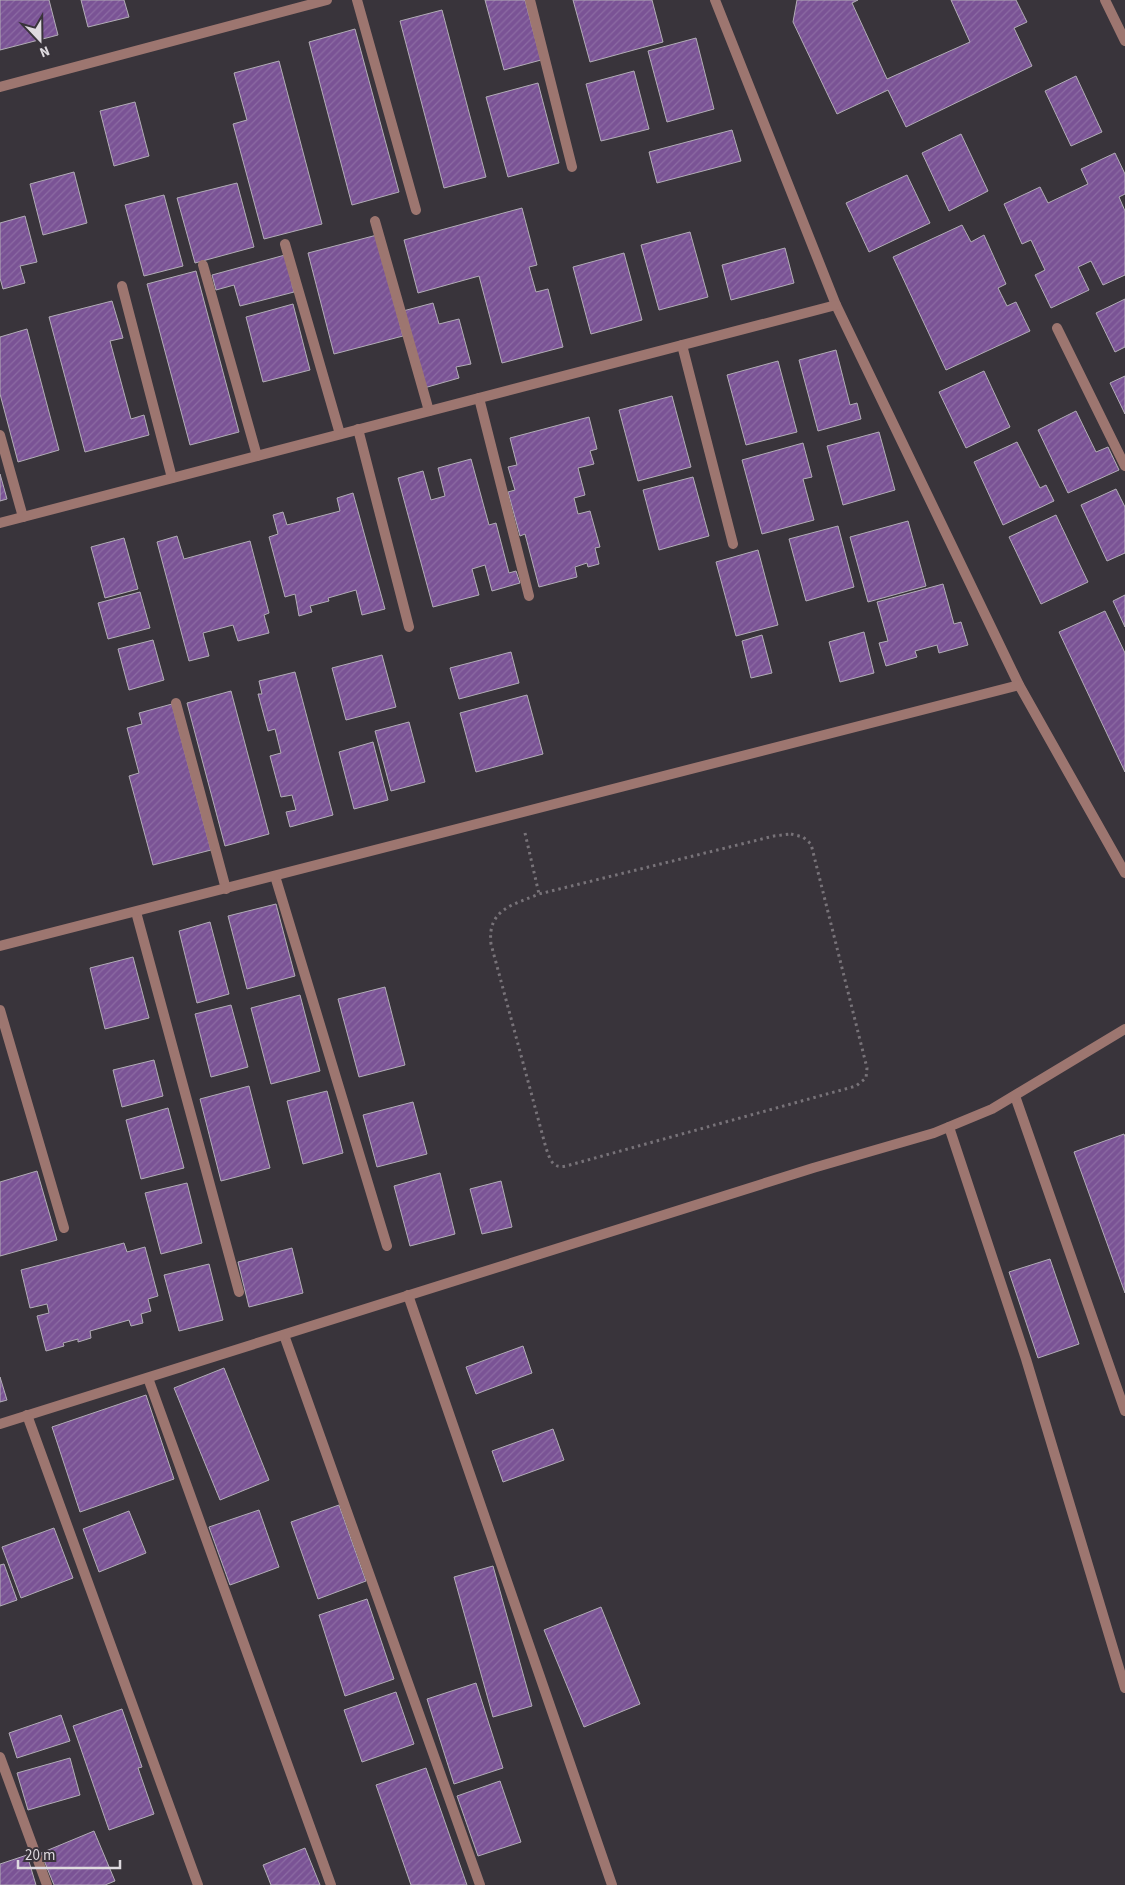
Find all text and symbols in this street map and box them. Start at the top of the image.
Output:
north arrow [15,15,65,65]
text: N [36,40,53,62]
scale bar [18,1838,120,1870]
text: 20 m [25,1845,55,1866]

